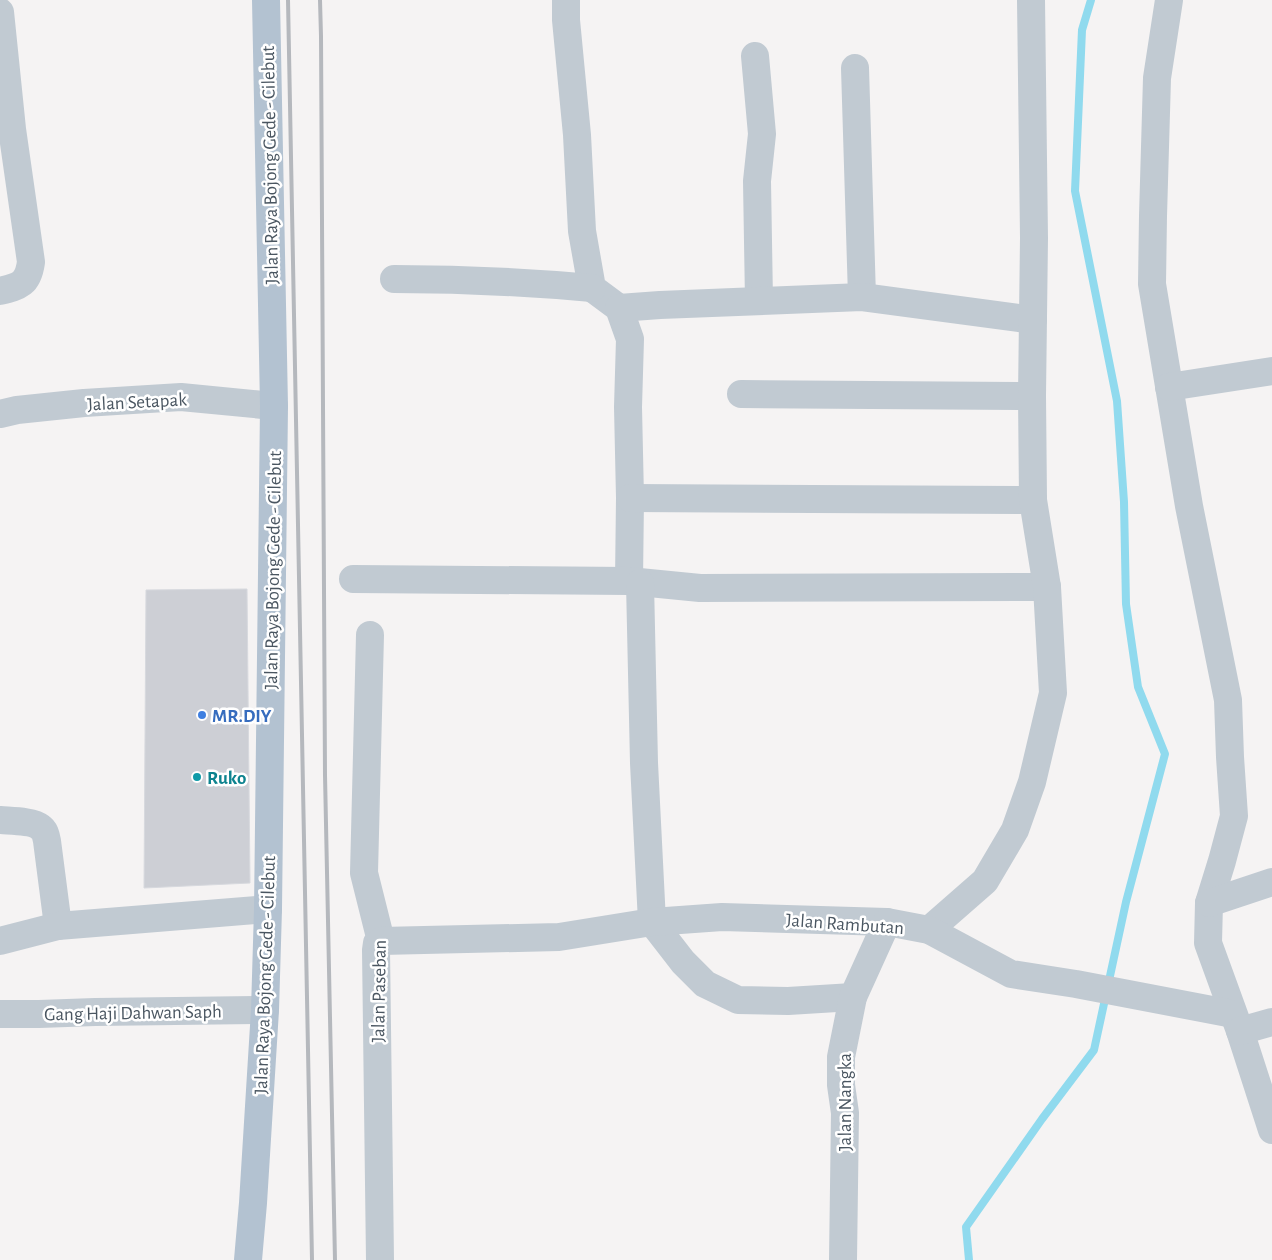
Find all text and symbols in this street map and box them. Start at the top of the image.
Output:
street label: Jalan Raya Bojong Gede - Cilebut [259,46,282,284]
street label: Jalan Setapak [87,390,188,415]
street label: Jalan Raya Bojong Gede - Cilebut [262,451,285,689]
place label: MR.DIY [212,707,272,726]
marker: MR.DIY [196,709,208,721]
place label: Ruko [207,769,246,788]
marker: Ruko [191,771,203,783]
street label: Jalan Raya Bojong Gede - Cilebut [252,856,279,1095]
street label: Jalan Rambutan [785,911,905,938]
street label: Jalan Paseban [369,940,390,1042]
street label: Gang Haji Dahwan Saph [44,1002,222,1025]
street label: Jalan Nangka [836,1053,855,1151]

